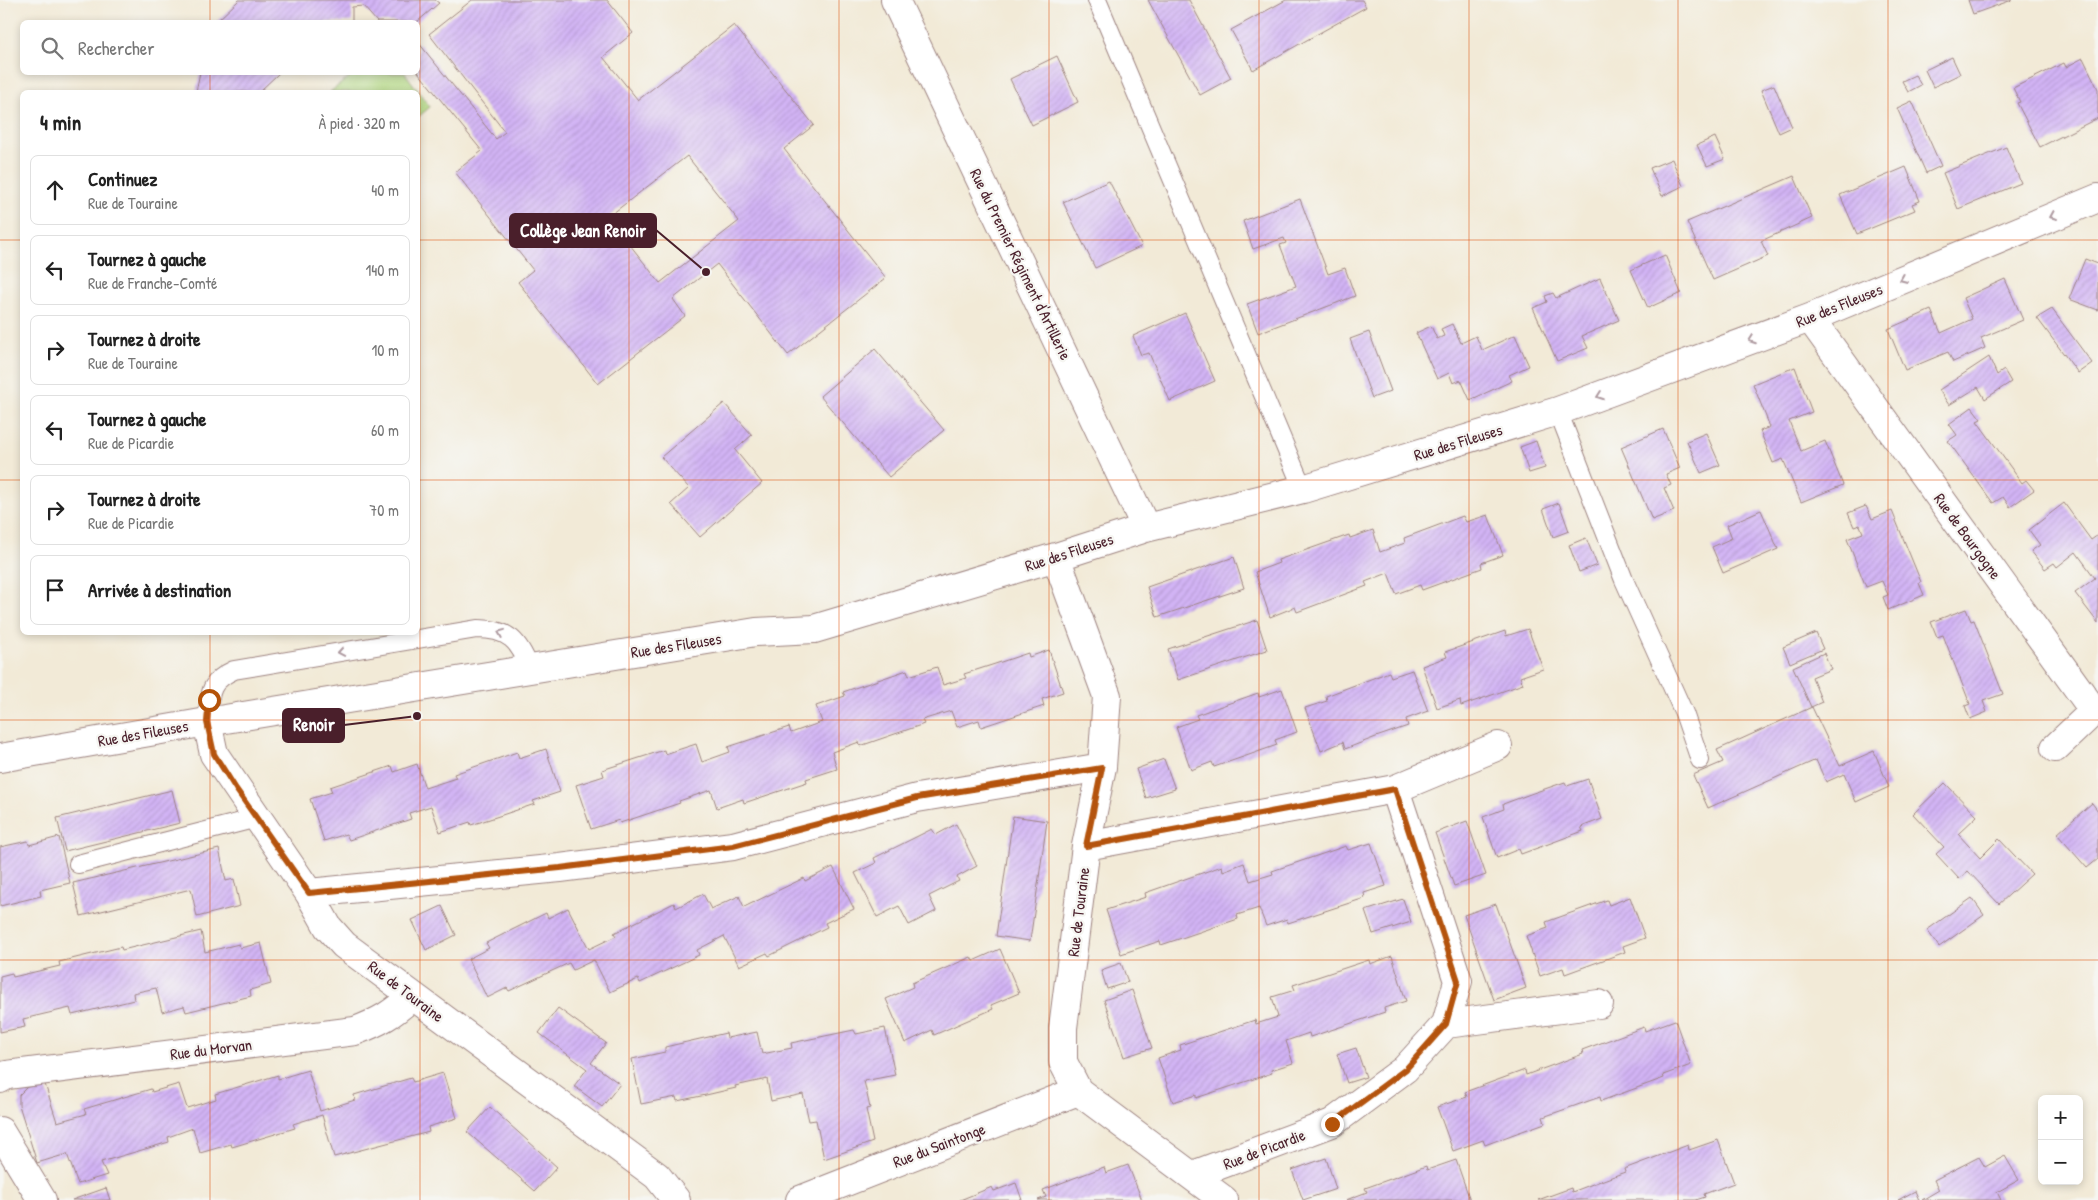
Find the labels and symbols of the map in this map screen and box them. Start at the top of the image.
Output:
street label: Rue du Premier Régiment d'Artillerie [965,165,1077,364]
one-way arrow [2049,210,2058,221]
callout: Collège Jean Renoir [510,214,656,247]
text: Collège Jean Renoir [520,218,646,244]
one-way arrow [1899,273,1908,284]
street label: Rue des Fileuses [1792,278,1886,332]
one-way arrow [1749,334,1757,344]
one-way arrow [1596,390,1605,400]
street label: Rue des Fileuses [1411,418,1505,466]
street label: Rue de Bourgogne [1929,489,2007,584]
street label: Rue des Fileuses [1022,527,1116,577]
street label: Rue des Fileuses [629,627,723,663]
one-way arrow [497,629,506,639]
one-way arrow [337,647,346,657]
route start [198,689,221,712]
callout: Renoir [283,709,344,742]
text: Renoir [293,712,335,737]
street label: Rue des Fileuses [96,714,190,752]
street label: Rue de Touraine [1062,865,1094,958]
street label: Rue de Touraine [363,955,449,1027]
street label: Rue du Morvan [169,1033,253,1065]
route end [1321,1113,1344,1136]
street label: Rue du Saintonge [890,1117,989,1173]
street label: Rue de Picardie [1220,1123,1309,1175]

